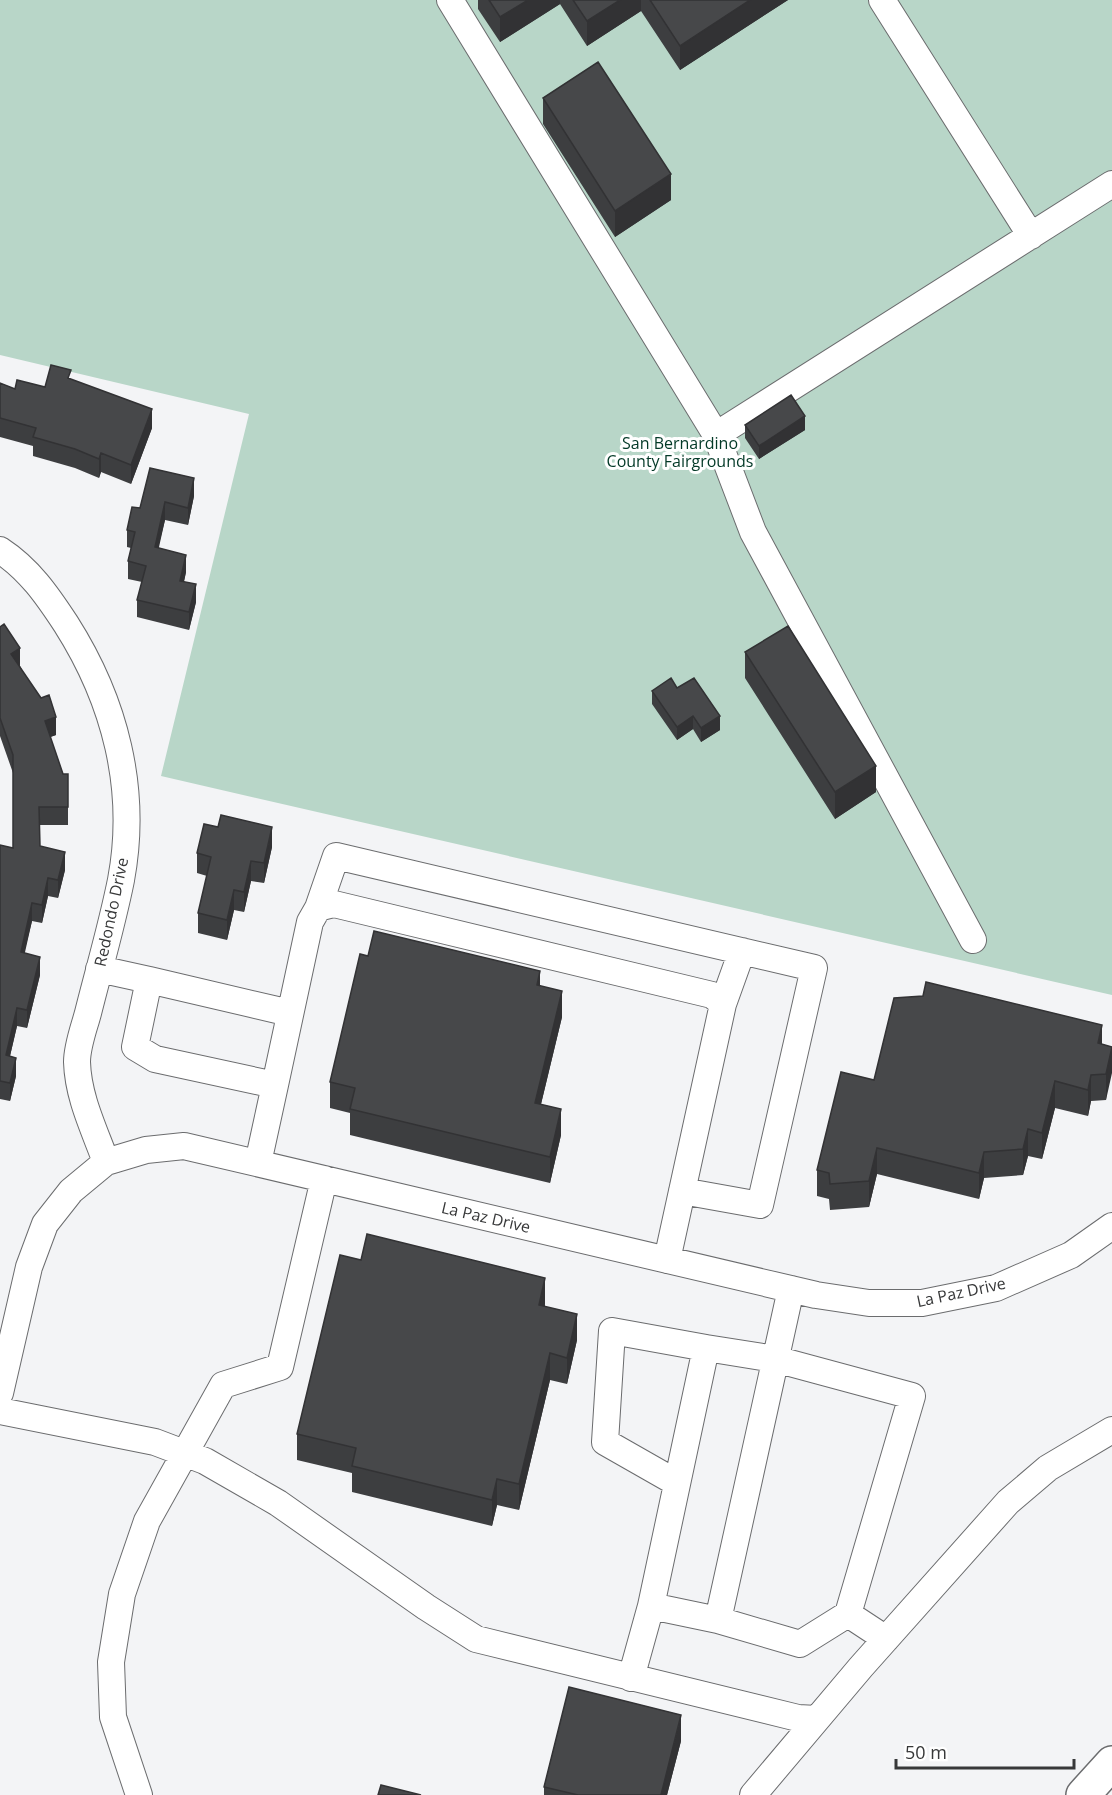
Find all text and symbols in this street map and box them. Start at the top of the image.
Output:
park label: San Bernardino County Fairgrounds [607,432,753,472]
street label: Redondo Drive [89,856,133,968]
street label: La Paz Drive [439,1196,533,1238]
street label: La Paz Drive [914,1272,1008,1312]
scale bar [896,1732,1074,1770]
text: 50 m [905,1740,947,1764]

